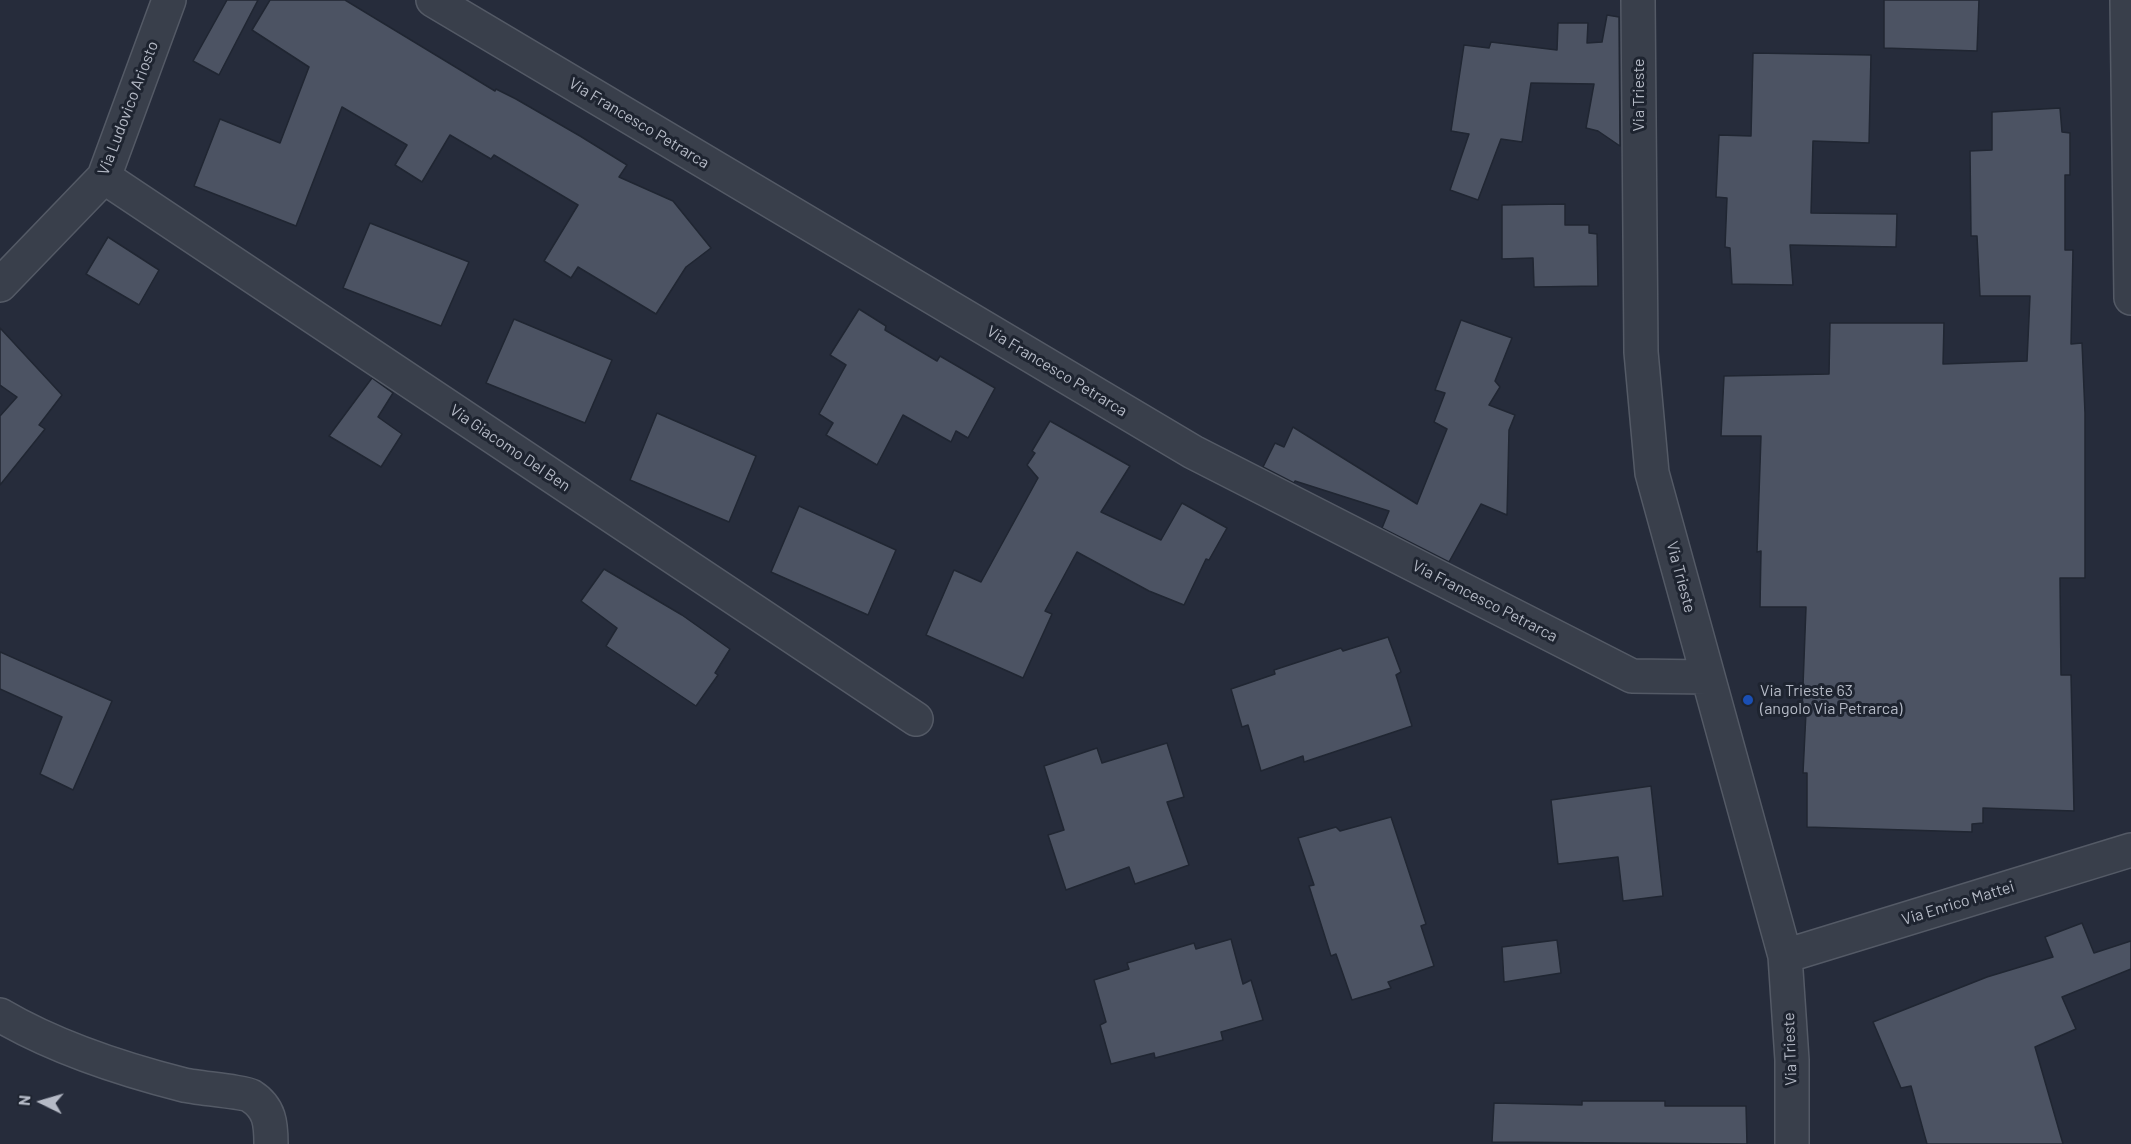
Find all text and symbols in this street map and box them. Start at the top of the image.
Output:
street label: Via Ludovico Ariosto [94,38,162,178]
street label: Via Trieste [1629,58,1649,132]
street label: Via Francesco Petrarca [565,73,713,173]
street label: Via Francesco Petrarca [983,321,1131,421]
street label: Via Giacomo Del Ben [446,400,574,496]
street label: Via Trieste [1662,539,1700,615]
street label: Via Francesco Petrarca [1409,556,1561,646]
place label: Via Trieste 63 (angolo Via Petrarca) [1760,681,1903,719]
marker: Via Trieste 63 (angolo Via Petrarca) [1741,693,1755,707]
street label: Via Enrico Mattei [1899,877,2017,929]
street label: Via Trieste [1779,1012,1801,1086]
north arrow [12,1072,72,1132]
text: N [14,1094,33,1107]

